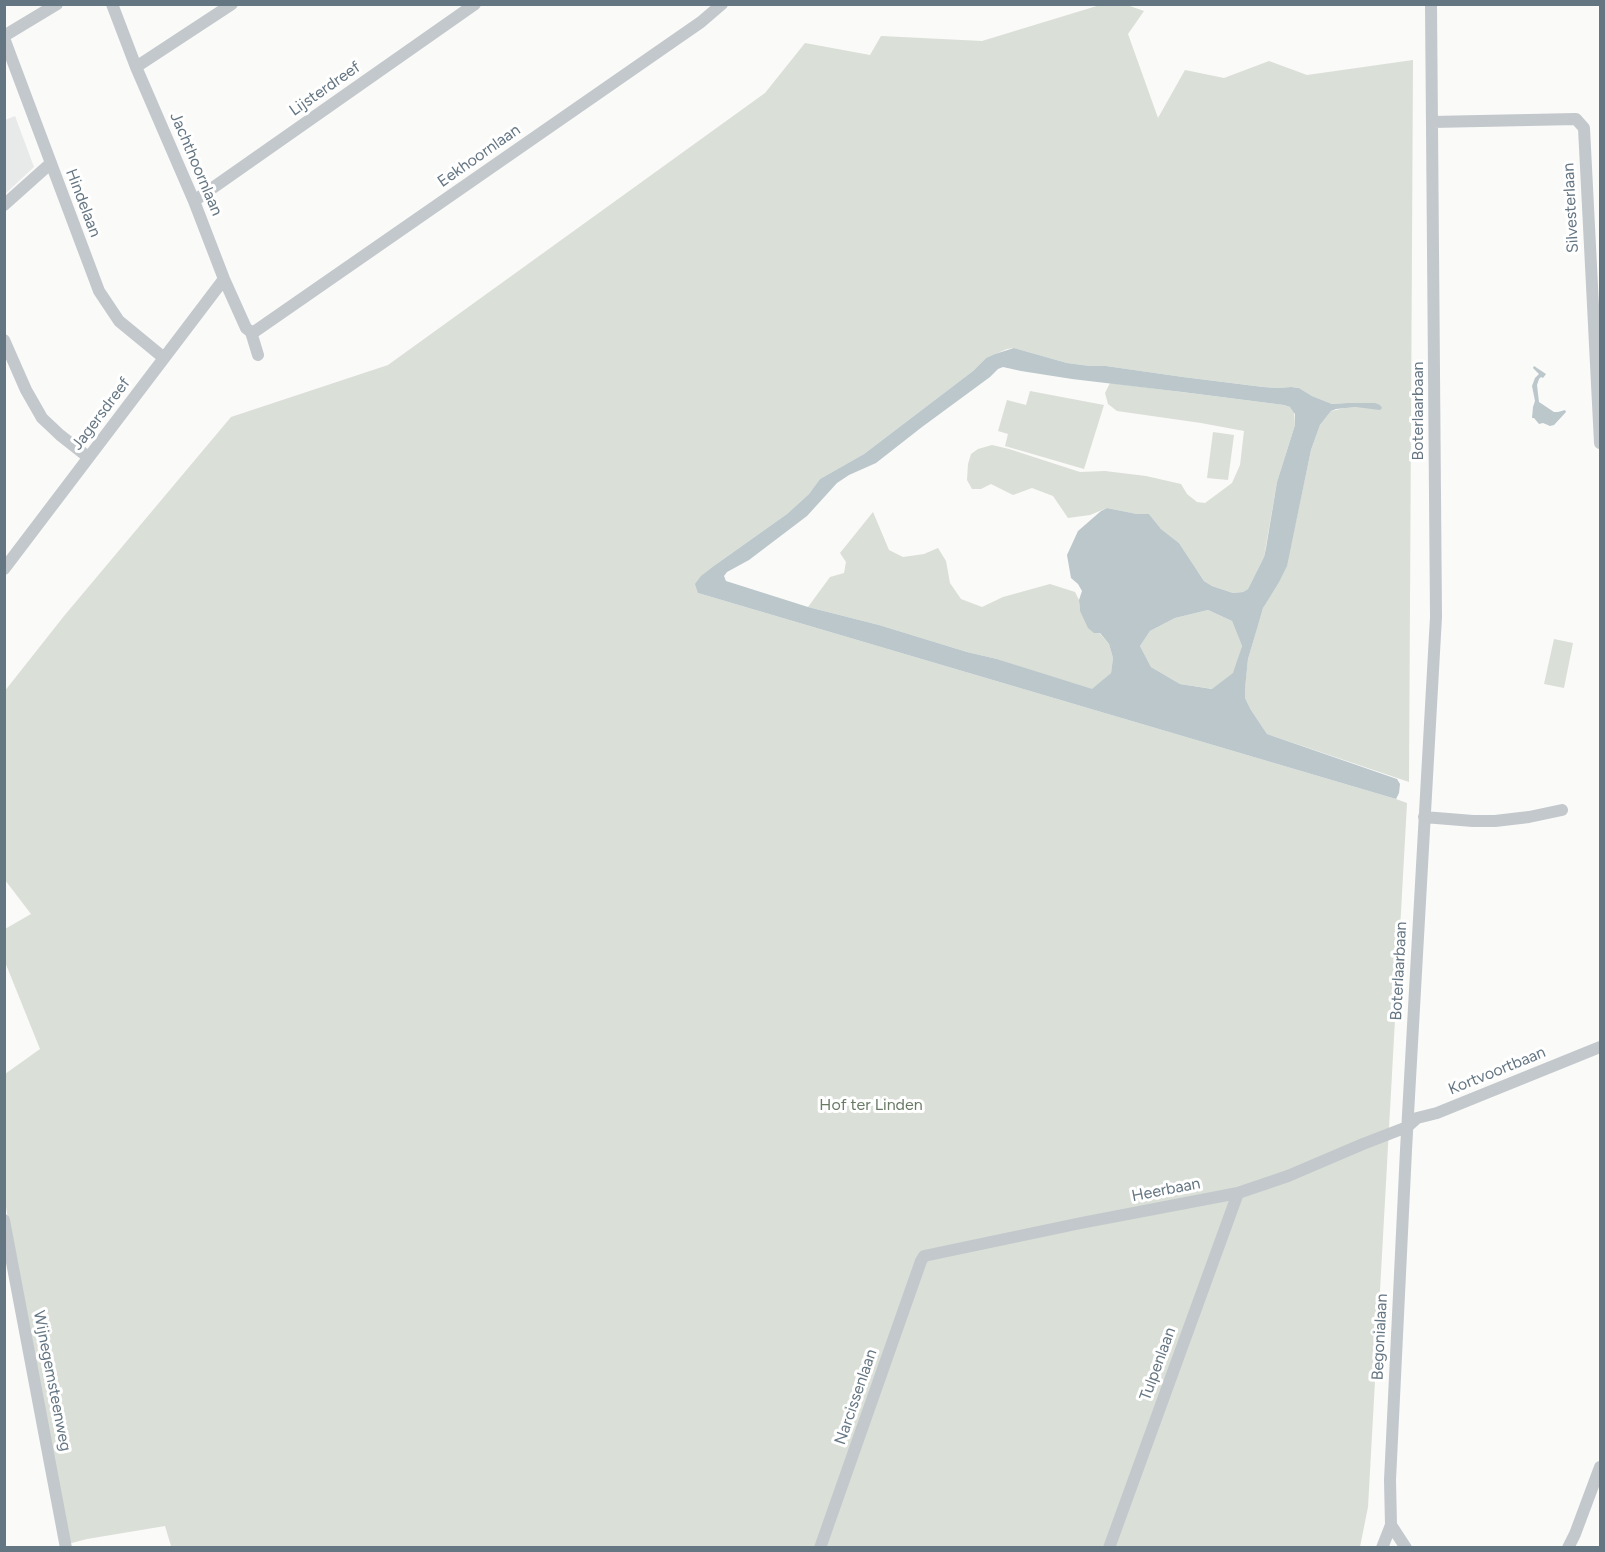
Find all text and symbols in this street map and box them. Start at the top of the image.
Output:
street label: Lijsterdreef [286,58,364,120]
street label: Jachthoornlaan [166,109,226,219]
street label: Eekhoornlaan [434,120,524,192]
street label: Silvesterlaan [1559,162,1583,254]
street label: Hindelaan [61,166,105,240]
street label: Boterlaarbaan [1408,361,1428,461]
street label: Jagersdreef [68,374,134,454]
street label: Boterlaarbaan [1387,921,1411,1021]
street label: Kortvoortbaan [1446,1043,1548,1099]
park label: Hof ter Linden [819,1095,923,1115]
street label: Heerbaan [1130,1174,1202,1206]
street label: Begonialaan [1368,1293,1392,1381]
street label: Wijnegemsteenweg [29,1309,75,1453]
street label: Tulpenlaan [1136,1325,1180,1403]
street label: Narcissenlaan [831,1347,881,1447]

